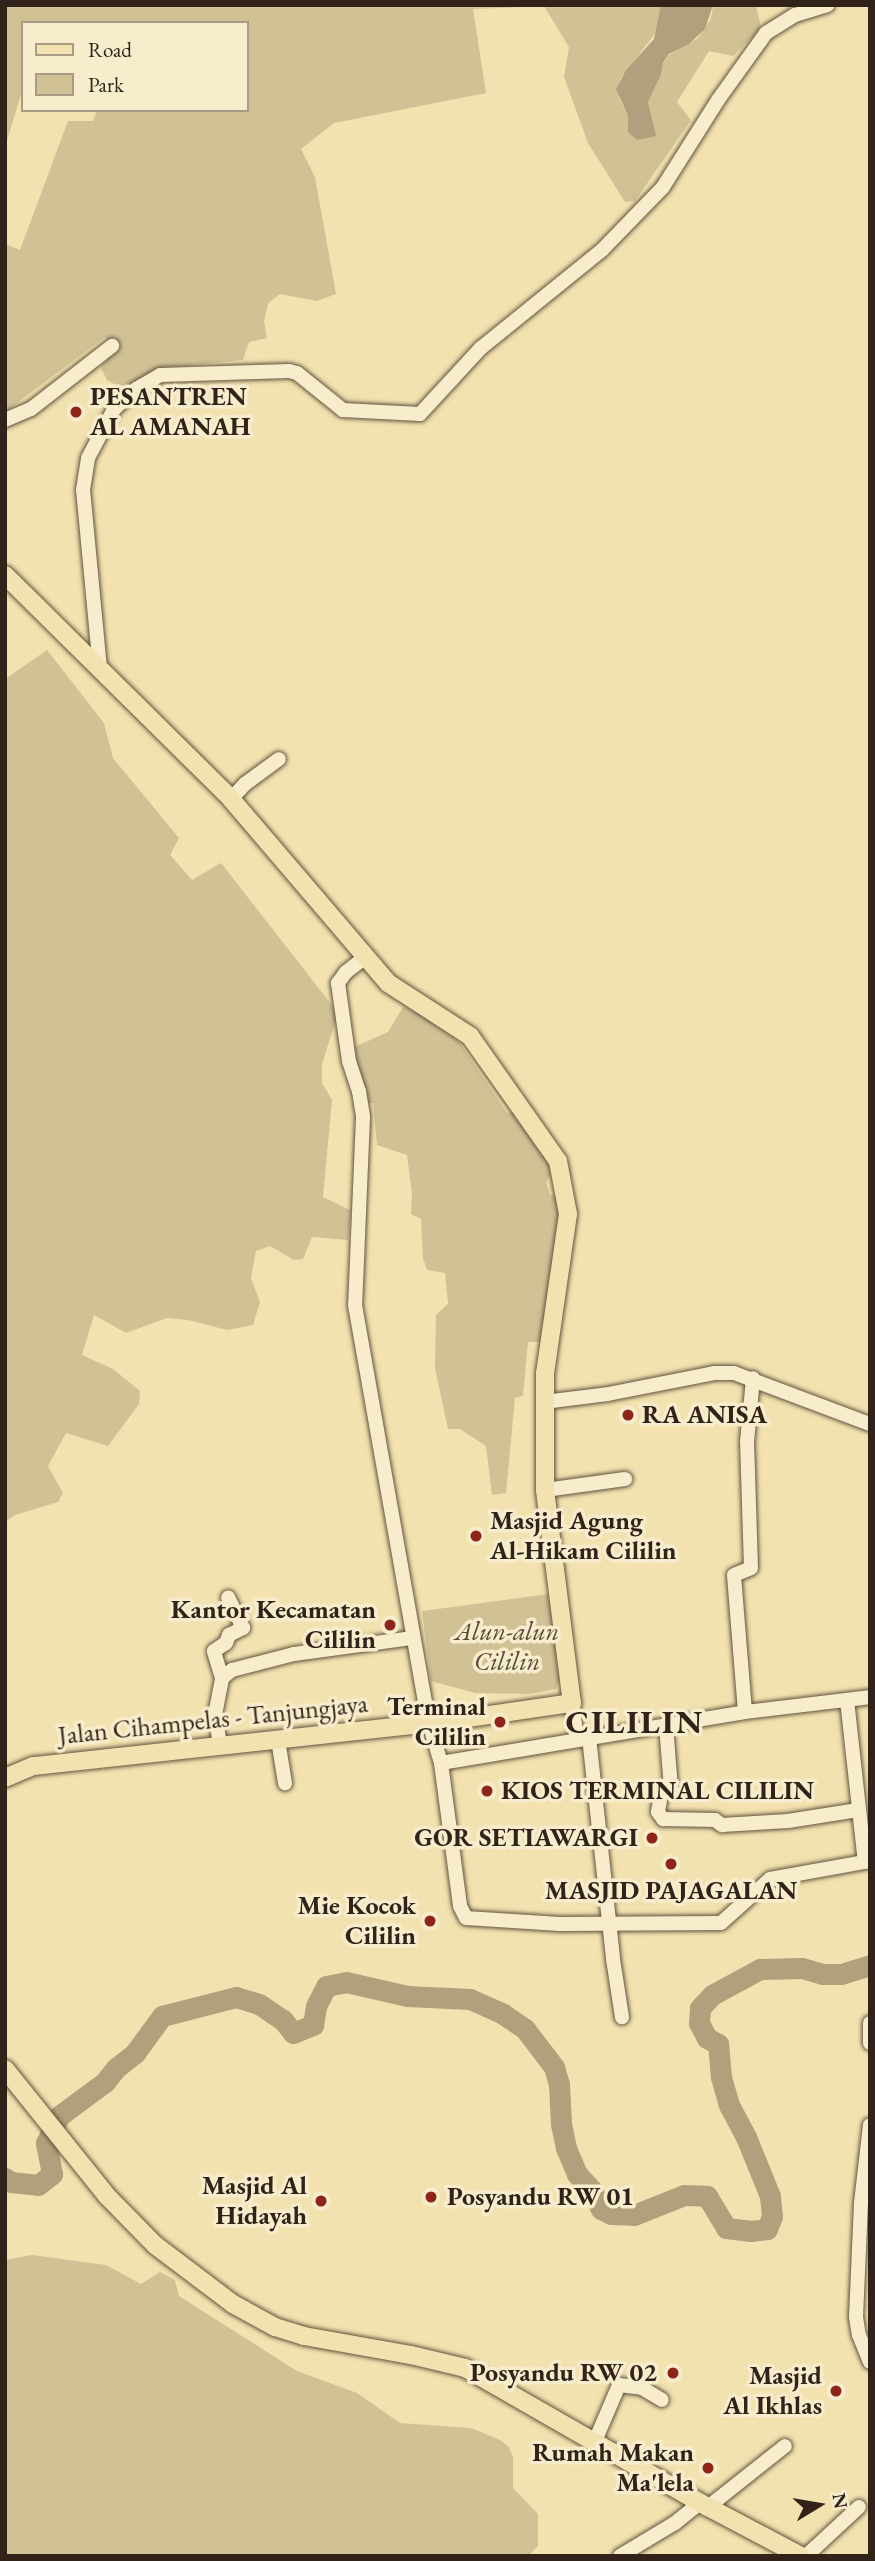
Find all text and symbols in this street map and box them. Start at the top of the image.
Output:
legend [21,21,248,112]
text: Road [88,36,132,63]
text: Park [88,71,124,98]
place label: PESANTREN AL AMANAH [90,381,251,442]
marker: PESANTREN AL AMANAH [68,404,84,420]
place label: RA ANISA [642,1399,767,1431]
marker: RA ANISA [620,1407,636,1423]
place label: Masjid Agung Al-Hikam Cililin [490,1505,677,1566]
marker: Masjid Agung Al-Hikam Cililin [468,1528,484,1544]
place label: Kantor Kecamatan Cililin [171,1594,376,1656]
park label: Alun-alun Cililin [455,1616,559,1678]
marker: Kantor Kecamatan Cililin [382,1617,398,1633]
street label: Jalan Cihampelas - Tanjungjaya [57,1688,369,1752]
place label: Terminal Cililin [387,1691,486,1752]
district label: CILILIN [566,1702,704,1742]
marker: Terminal Cililin [492,1714,508,1730]
place label: KIOS TERMINAL CILILIN [501,1775,814,1807]
marker: KIOS TERMINAL CILILIN [479,1783,495,1799]
place label: GOR SETIAWARGI [414,1822,638,1854]
marker: GOR SETIAWARGI [644,1830,660,1846]
marker: MASJID PAJAGALAN [663,1856,679,1872]
place label: MASJID PAJAGALAN [545,1875,797,1907]
place label: Mie Kocok Cililin [298,1890,416,1952]
marker: Mie Kocok Cililin [422,1913,438,1929]
place label: Masjid Al Hidayah [202,2170,307,2232]
place label: Posyandu RW 01 [447,2181,634,2213]
marker: Posyandu RW 01 [421,2187,441,2207]
marker: Masjid Al Hidayah [313,2193,329,2209]
place label: Posyandu RW 02 [470,2357,657,2389]
place label: Masjid Al Ikhlas [723,2360,822,2422]
marker: Posyandu RW 02 [663,2363,683,2383]
marker: Masjid Al Ikhlas [828,2383,844,2399]
place label: Rumah Makan Ma'lela [532,2437,694,2498]
marker: Rumah Makan Ma'lela [700,2460,716,2476]
north arrow [784,2470,854,2540]
text: N [826,2491,854,2511]

